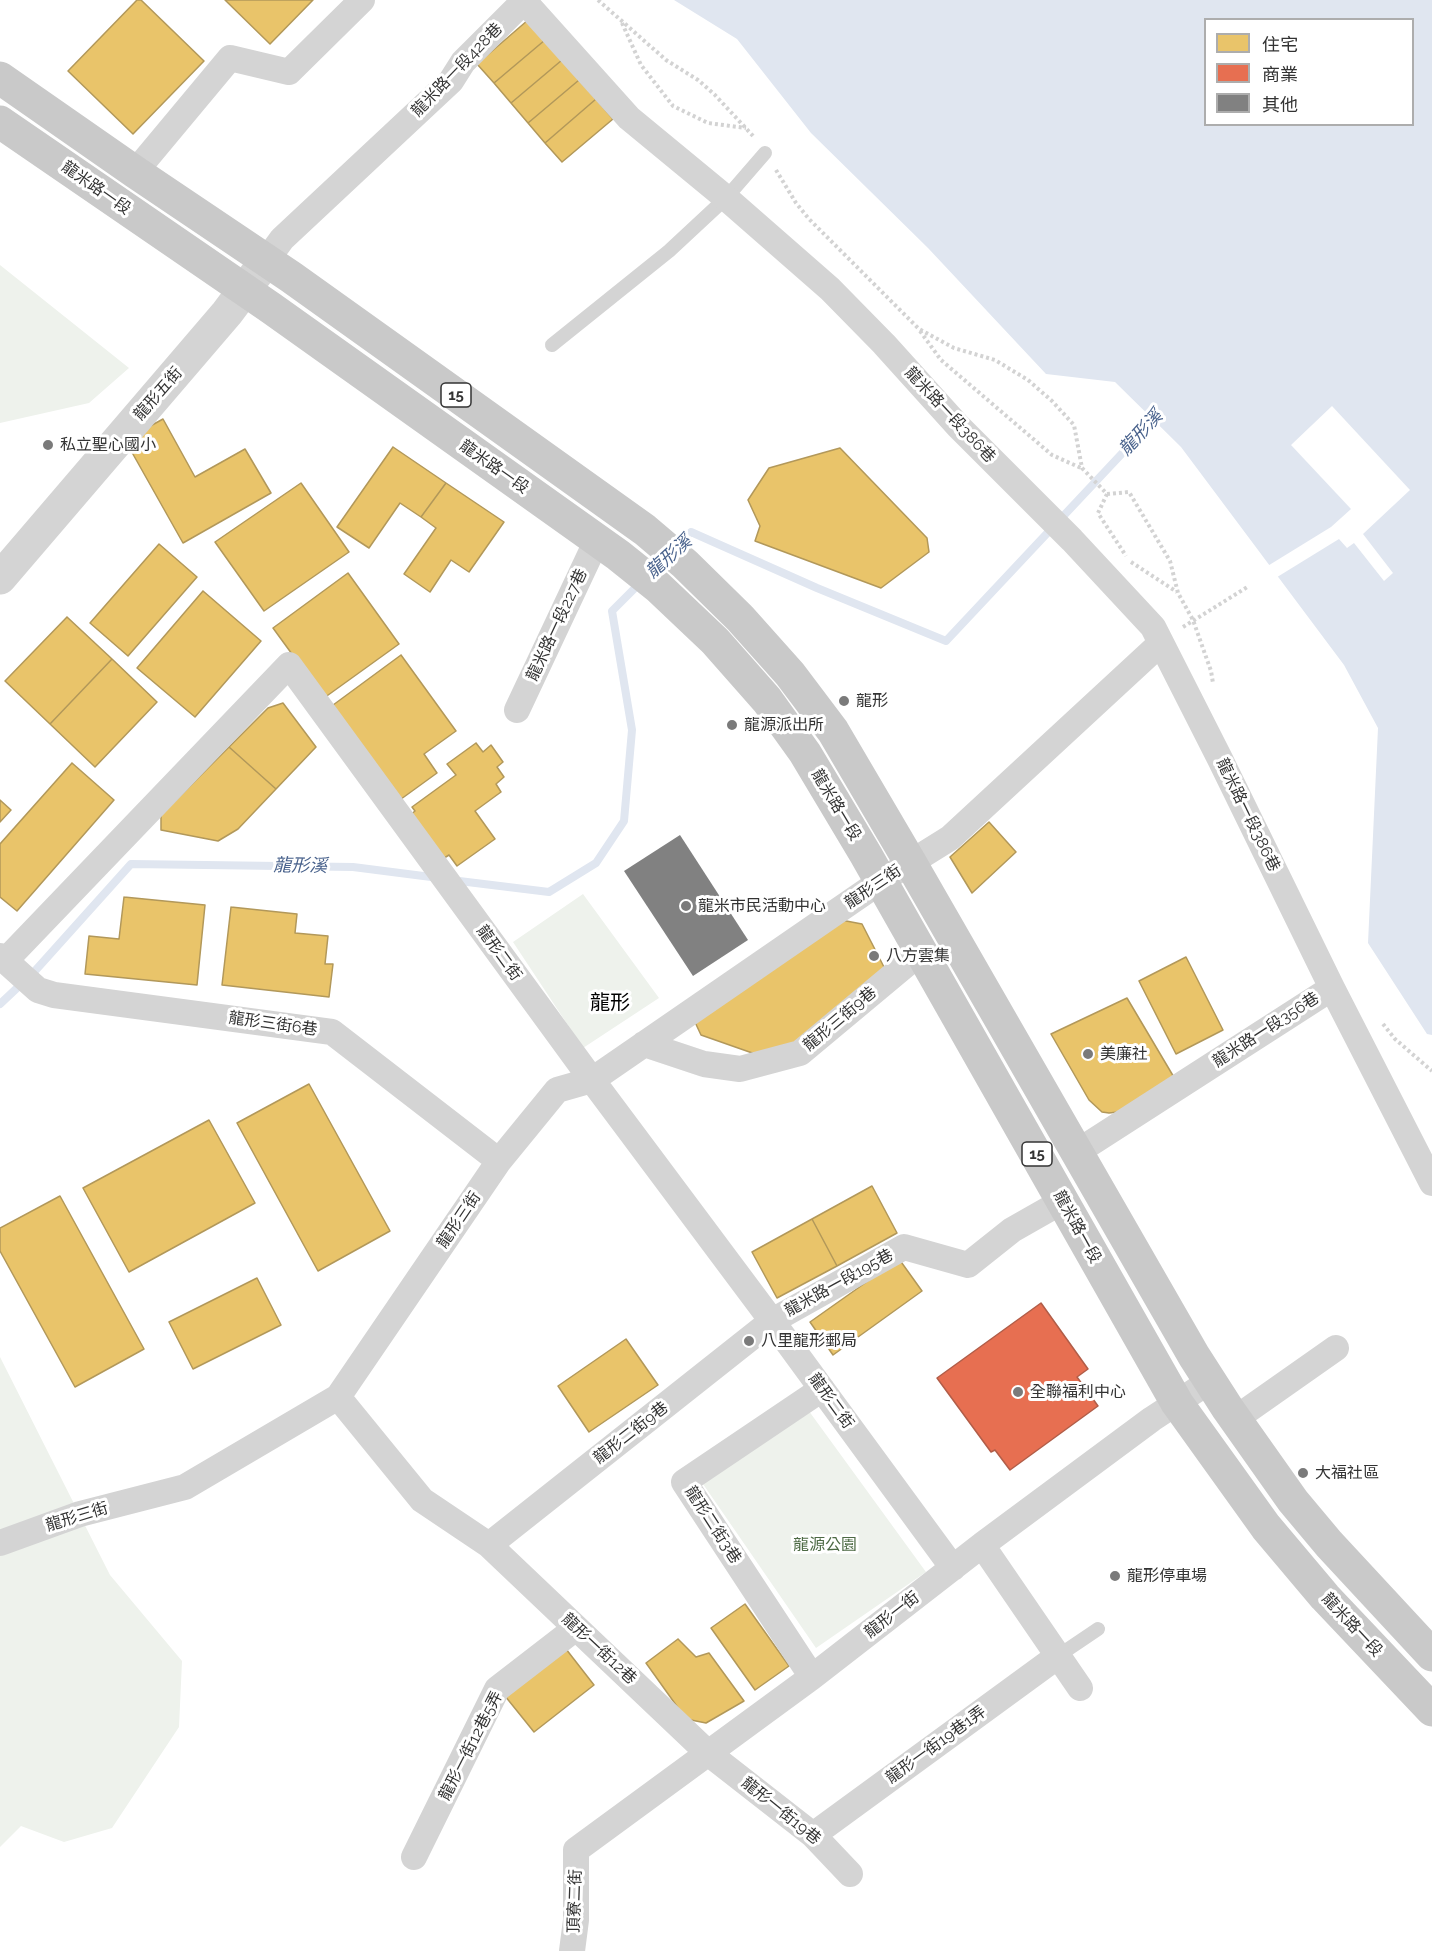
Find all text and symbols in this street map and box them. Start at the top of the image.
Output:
legend [1204,18,1414,126]
street label: 龍米路一段428巷 [408,19,506,121]
text: 住宅 [1262,34,1298,55]
text: 商業 [1262,64,1298,85]
text: 其他 [1262,94,1298,115]
street label: 龍米路一段 [58,157,134,219]
street label: 龍米路一段386巷 [901,363,999,467]
street label: 龍形五街 [130,364,186,424]
road number: 15 [441,383,471,407]
water label: 龍形溪 [1115,406,1167,460]
place label: 私立聖心國小 [60,435,156,455]
street label: 龍米路一段 [456,436,532,498]
marker: 私立聖心國小 [41,438,55,452]
water label: 龍形溪 [642,531,696,583]
street label: 龍米路一段227巷 [523,566,591,684]
place label: 龍形 [856,691,888,711]
marker: 龍形 [837,694,851,708]
place label: 龍源派出所 [744,715,824,735]
marker: 龍源派出所 [725,718,739,732]
street label: 龍米路一段386巷 [1212,755,1284,875]
street label: 龍米路一段 [807,766,865,844]
water label: 龍形溪 [273,855,327,877]
street label: 龍形三街 [841,861,905,913]
place label: 龍米市民活動中心 [698,896,826,916]
marker: 龍米市民活動中心 [679,899,693,913]
street label: 龍形二街 [472,921,526,985]
place label: 八方雲集 [886,946,950,966]
marker: 八方雲集 [867,949,881,963]
street label: 龍形三街9巷 [800,983,880,1055]
street label: 龍米路一段356巷 [1209,988,1323,1072]
district label: 龍形 [590,991,630,1015]
street label: 龍形三街6巷 [227,1008,319,1040]
place label: 美廉社 [1100,1044,1148,1064]
marker: 美廉社 [1081,1047,1095,1061]
road number: 15 [1022,1142,1052,1166]
street label: 龍米路一段 [1049,1187,1105,1267]
street label: 龍形三街 [433,1188,485,1252]
street label: 龍米路一段195巷 [781,1245,897,1321]
place label: 八里龍形郵局 [761,1331,857,1351]
marker: 八里龍形郵局 [742,1334,756,1348]
street label: 龍形二街 [804,1369,858,1433]
place label: 全聯福利中心 [1030,1382,1126,1402]
marker: 全聯福利中心 [1011,1385,1025,1399]
street label: 龍形二街9巷 [590,1398,672,1468]
place label: 大福社區 [1315,1463,1379,1483]
marker: 大福社區 [1296,1466,1310,1480]
street label: 龍形二街3巷 [681,1483,745,1567]
street label: 龍形三街 [44,1498,110,1536]
park label: 龍源公園 [793,1535,857,1555]
place label: 龍形停車場 [1127,1566,1207,1586]
marker: 龍形停車場 [1108,1569,1122,1583]
street label: 龍形一街 [861,1588,923,1642]
street label: 龍米路一段 [1318,1589,1386,1661]
street label: 龍形一街12巷 [558,1610,640,1688]
street label: 龍形一街12巷5弄 [435,1688,507,1804]
street label: 龍形一街19巷1弄 [882,1702,990,1788]
street label: 龍形一街19巷 [738,1773,824,1849]
street label: 頂寮二街 [564,1869,586,1933]

